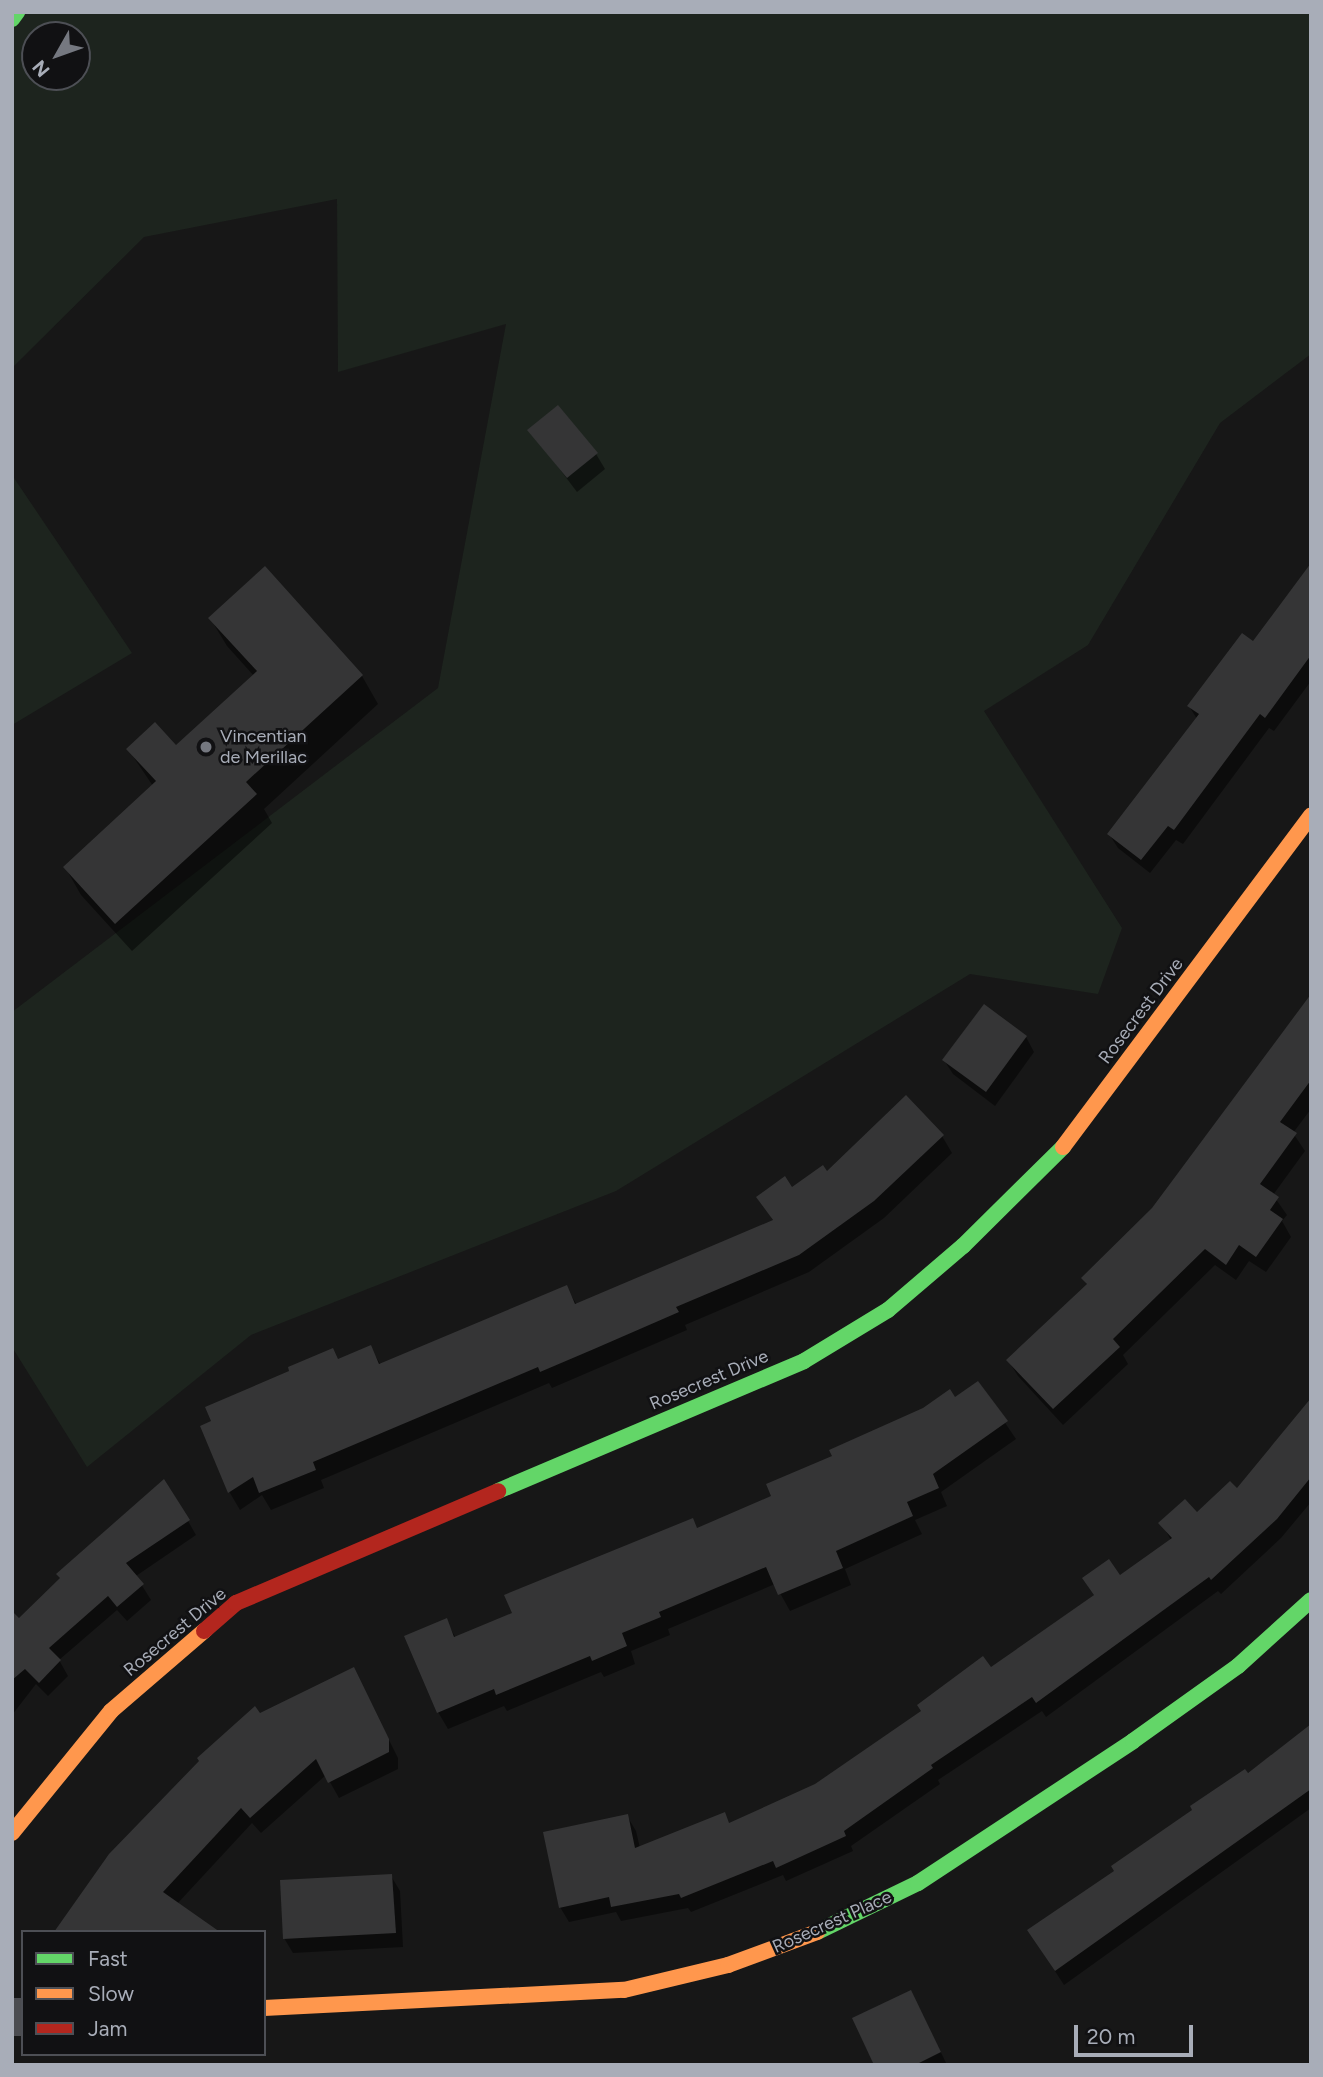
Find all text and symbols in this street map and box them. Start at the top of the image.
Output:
north arrow [21,21,91,91]
text: N [28,56,55,82]
place label: Vincentian de Merillac [220,726,307,768]
marker: Vincentian de Merillac [198,739,214,755]
street label: Rosecrest Drive [1094,954,1188,1068]
street label: Rosecrest Drive [646,1345,772,1415]
street label: Rosecrest Drive [119,1583,231,1681]
street label: Rosecrest Place [769,1886,895,1958]
legend [21,1930,266,2056]
text: Fast [88,1946,128,1971]
text: Slow [88,1981,134,2006]
scale bar [1078,2010,1197,2054]
text: Jam [88,2016,127,2041]
text: 20 m [1087,2024,1135,2049]

